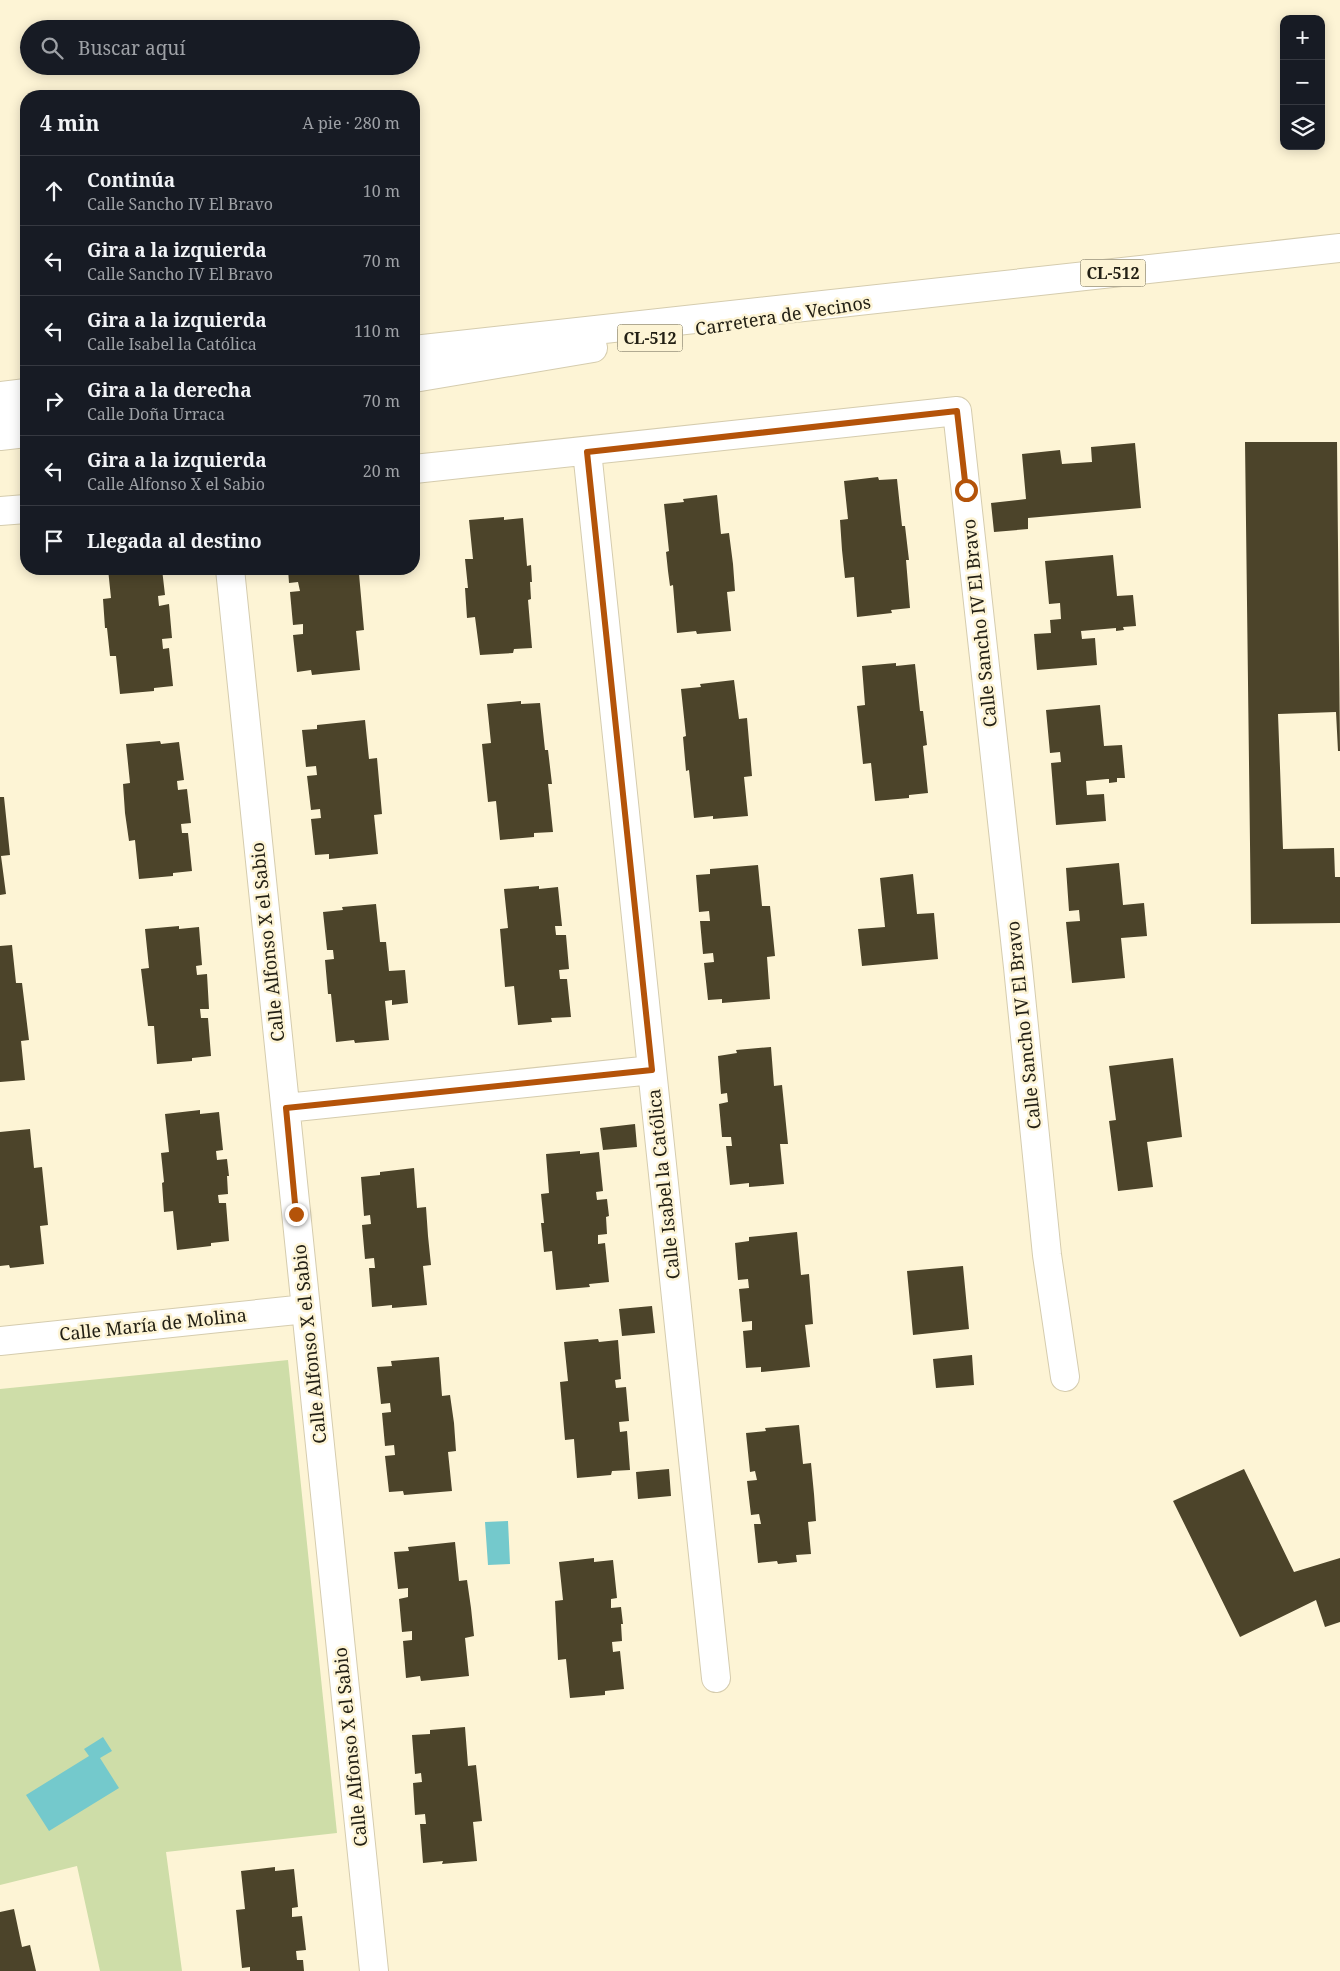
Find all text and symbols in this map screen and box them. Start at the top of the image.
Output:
map controls [1280,15,1325,150]
button: + [1280,15,1325,60]
search box [20,20,420,75]
icon: search [38,34,66,62]
text: Buscar aquí [78,35,186,61]
button: − [1280,60,1325,105]
button: layers [1280,105,1325,150]
text: 4 min [40,109,99,137]
text: A pie · 280 m [303,112,400,134]
text: Continúa [87,167,175,193]
icon: ahead [40,177,68,205]
text: 10 m [363,180,400,202]
text: Calle Sancho IV El Bravo [87,193,273,215]
text: Gira a la izquierda [87,237,267,263]
icon: left [40,247,68,275]
text: 70 m [363,250,400,272]
road number: CL-512 [1080,260,1146,286]
text: Calle Sancho IV El Bravo [87,263,273,285]
street label: Carretera de Vecinos [693,289,872,341]
text: Gira a la izquierda [87,307,267,333]
icon: left [40,317,68,345]
text: 110 m [354,320,400,342]
road number: CL-512 [618,324,682,352]
text: Calle Isabel la Católica [87,333,257,355]
text: Gira a la derecha [87,377,252,403]
icon: right [40,387,68,415]
text: 70 m [363,390,400,412]
text: Calle Doña Urraca [87,403,225,425]
text: Gira a la izquierda [87,447,267,473]
icon: left [40,457,68,485]
text: 20 m [363,460,400,482]
text: Calle Alfonso X el Sabio [87,473,265,495]
route start [955,479,978,502]
street label: Calle Sancho IV El Bravo [956,518,1002,728]
icon: arrive [40,527,68,555]
text: Llegada al destino [87,528,262,554]
street label: Calle Alfonso X el Sabio [245,841,289,1043]
street label: Calle Sancho IV El Bravo [1000,920,1046,1130]
street label: Calle Isabel la Católica [641,1088,685,1280]
route end [285,1203,308,1226]
street label: Calle Alfonso X el Sabio [287,1243,331,1445]
street label: Calle María de Molina [58,1302,248,1346]
street label: Calle Alfonso X el Sabio [328,1646,372,1848]

